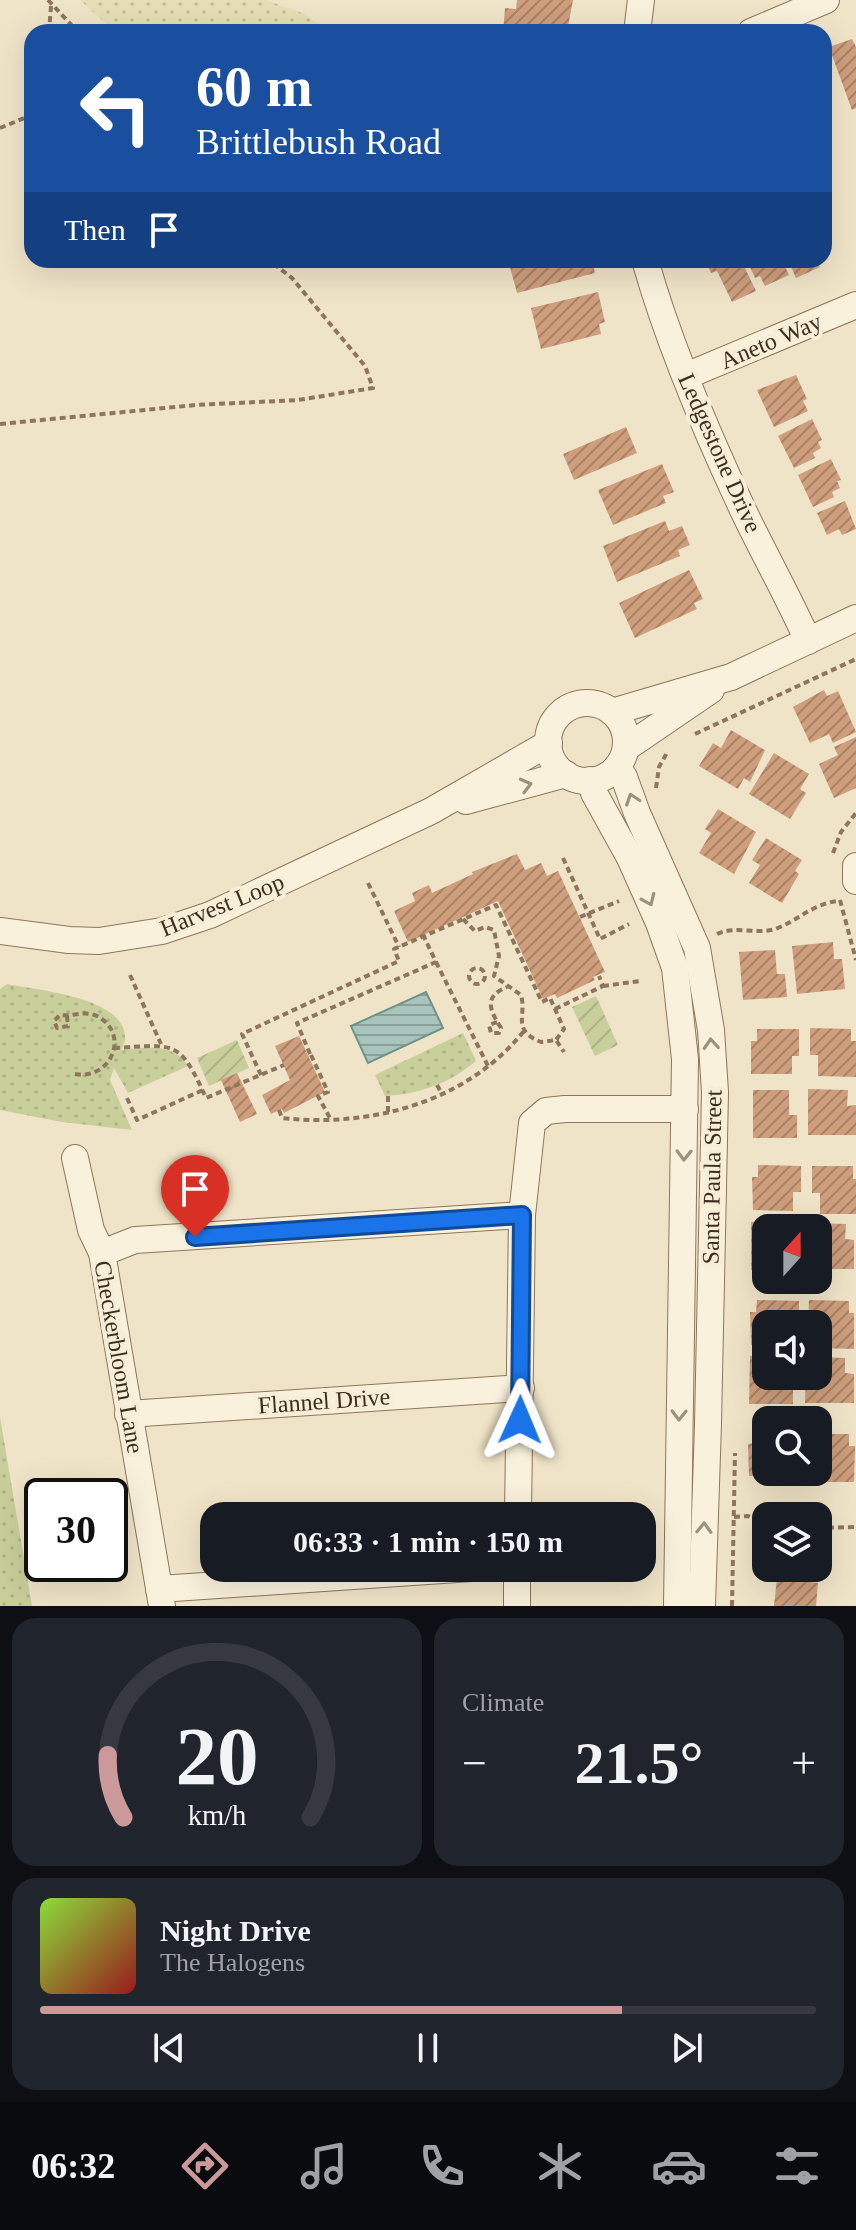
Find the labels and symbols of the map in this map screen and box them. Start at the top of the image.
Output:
street label: Aneto Way [716,308,826,374]
street label: Ledgestone Drive [673,369,767,537]
one-way arrow [518,778,532,795]
one-way arrow [625,793,641,807]
street label: Harvest Loop [156,868,288,942]
one-way arrow [639,892,655,906]
one-way arrow [703,1037,720,1050]
street label: Santa Paula Street [697,1089,727,1265]
one-way arrow [675,1149,693,1162]
pin [161,1155,229,1237]
north arrow [752,1214,832,1294]
street label: Checkerbloom Lane [89,1259,149,1455]
position arrow [478,1378,562,1462]
street label: Flannel Drive [257,1383,391,1419]
one-way arrow [670,1409,688,1422]
speed limit sign: 30 [24,1478,128,1582]
one-way arrow [696,1521,713,1534]

